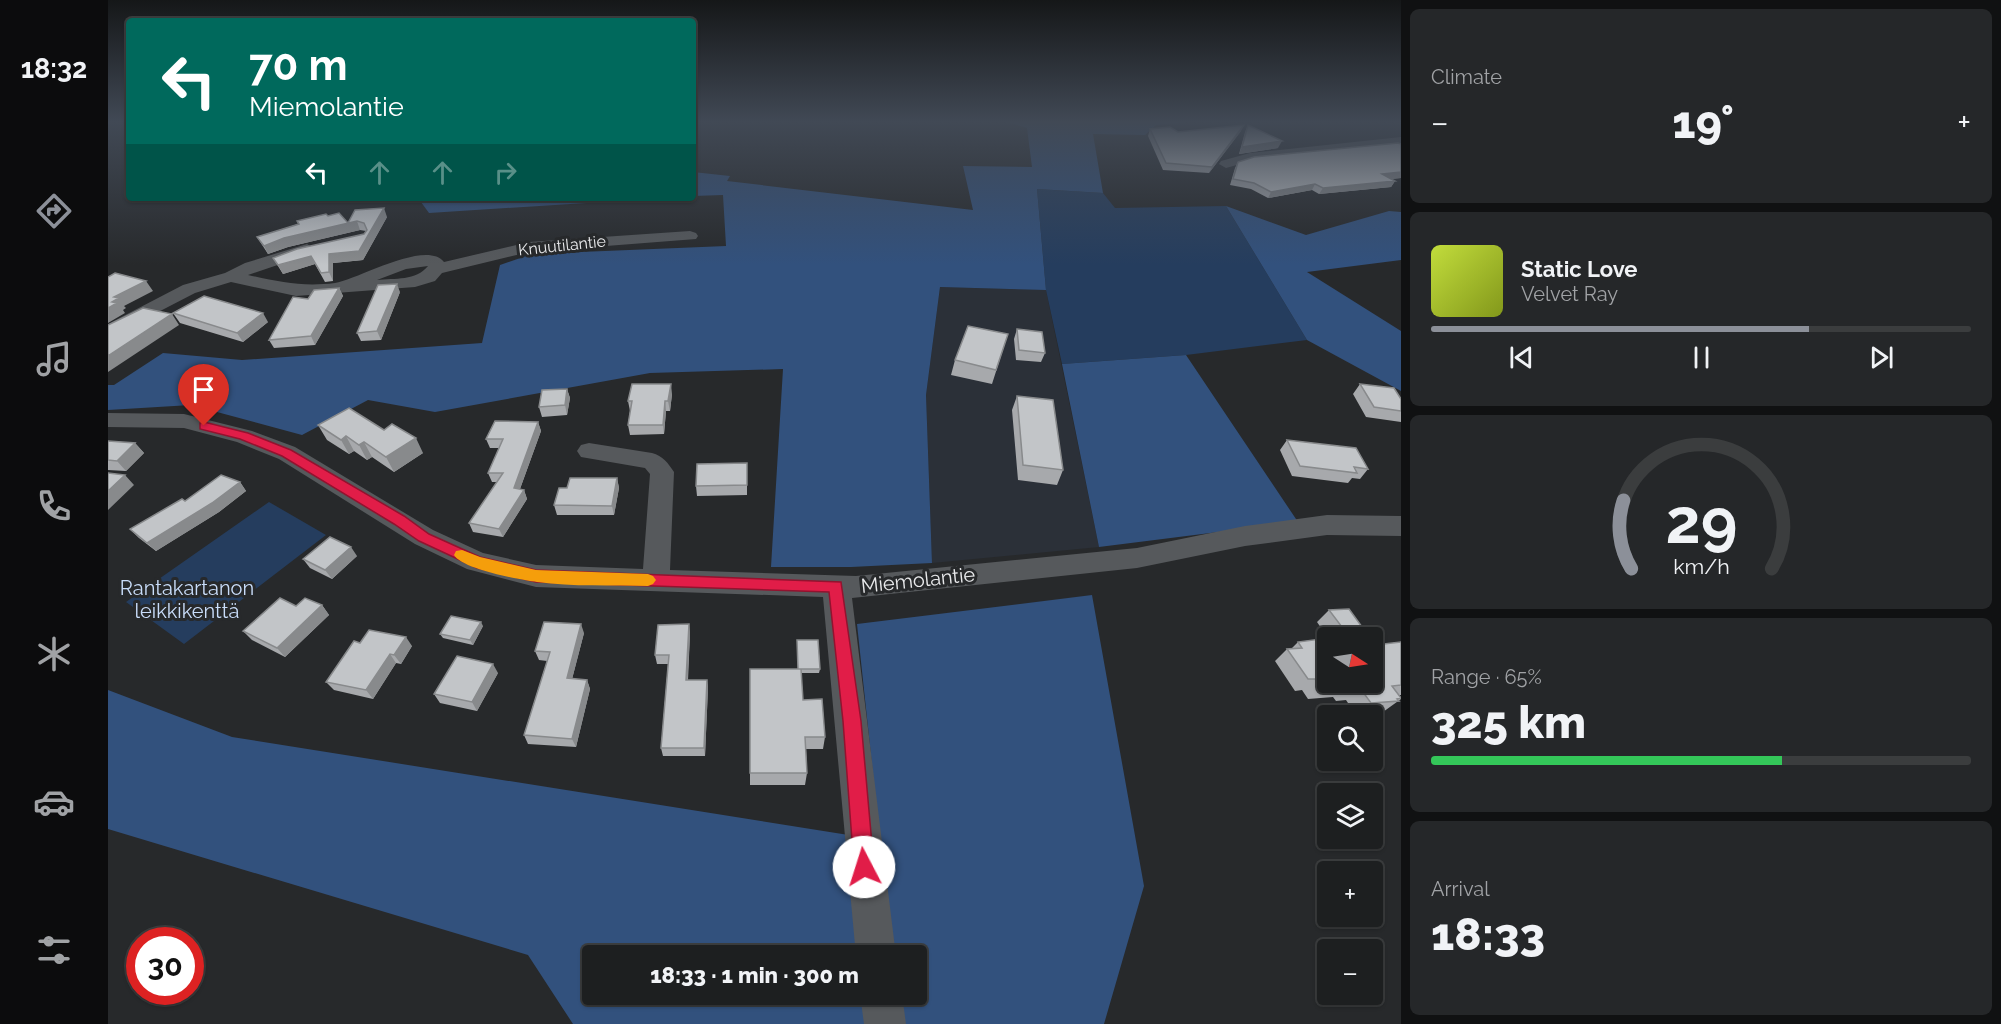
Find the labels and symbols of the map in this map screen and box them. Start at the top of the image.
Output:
street label: Knuutilantie [517,231,607,260]
pin [178,364,229,426]
street label: Miemolantie [860,562,977,598]
park label: Rantakartanon leikkikenttä [120,576,254,623]
north arrow [1317,627,1383,693]
position arrow [832,835,896,899]
speed limit sign: 30 [126,927,204,1005]

